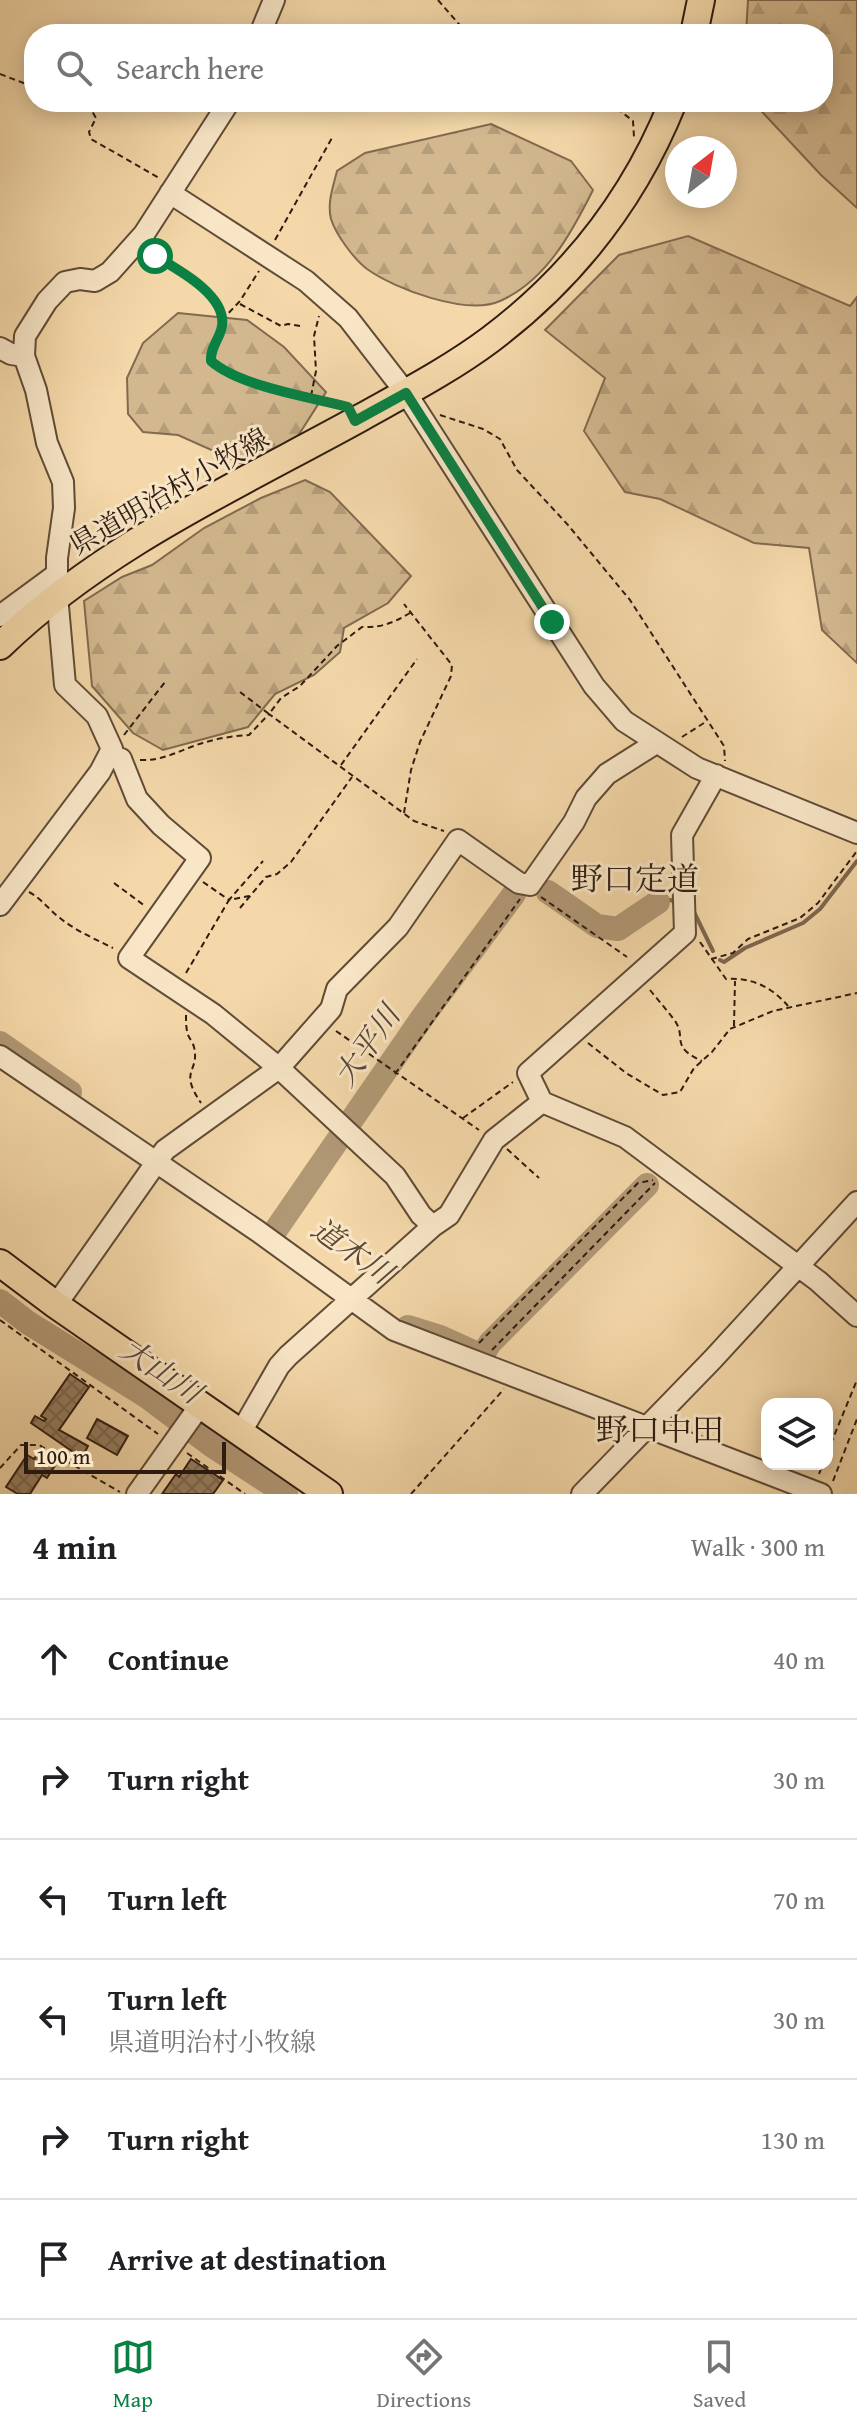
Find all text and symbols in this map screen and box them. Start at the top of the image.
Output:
search box [24,24,833,112]
icon: search [52,46,96,90]
text: Search here [116,46,264,90]
north arrow [665,136,737,208]
route start [137,238,173,274]
street label: 県道明治村小牧線 [61,417,276,564]
route end [534,604,570,640]
district label: 野口定道 [571,855,699,902]
water label: 大平川 [322,993,412,1095]
water label: 道木川 [303,1206,405,1296]
water label: 大山川 [112,1327,214,1415]
map controls [761,1398,833,1470]
button: layers [761,1398,833,1470]
district label: 野口中田 [596,1406,724,1453]
scale bar [24,1438,226,1474]
text: 100 m [36,1440,91,1472]
text: 4 min [32,1522,117,1571]
text: Walk · 300 m [691,1527,825,1566]
icon: ahead [32,1637,76,1681]
text: Continue [108,1637,229,1681]
text: 40 m [773,1640,825,1679]
icon: right [32,1757,76,1801]
text: Turn right [108,1757,249,1801]
text: 30 m [773,1760,825,1799]
icon: left [32,1877,76,1921]
text: Turn left [108,1877,227,1921]
text: 70 m [773,1880,825,1919]
text: Turn left [108,1977,227,2021]
icon: left [32,1997,76,2041]
text: 30 m [773,2000,825,2039]
text: 県道明治村小牧線 [108,2022,316,2061]
icon: right [32,2117,76,2161]
text: Turn right [108,2117,249,2161]
text: 130 m [760,2120,825,2159]
icon: arrive [32,2237,76,2281]
text: Arrive at destination [108,2237,386,2281]
tab: Map [111,2335,155,2415]
tab: Directions [377,2335,471,2415]
tab: Saved [693,2335,746,2415]

